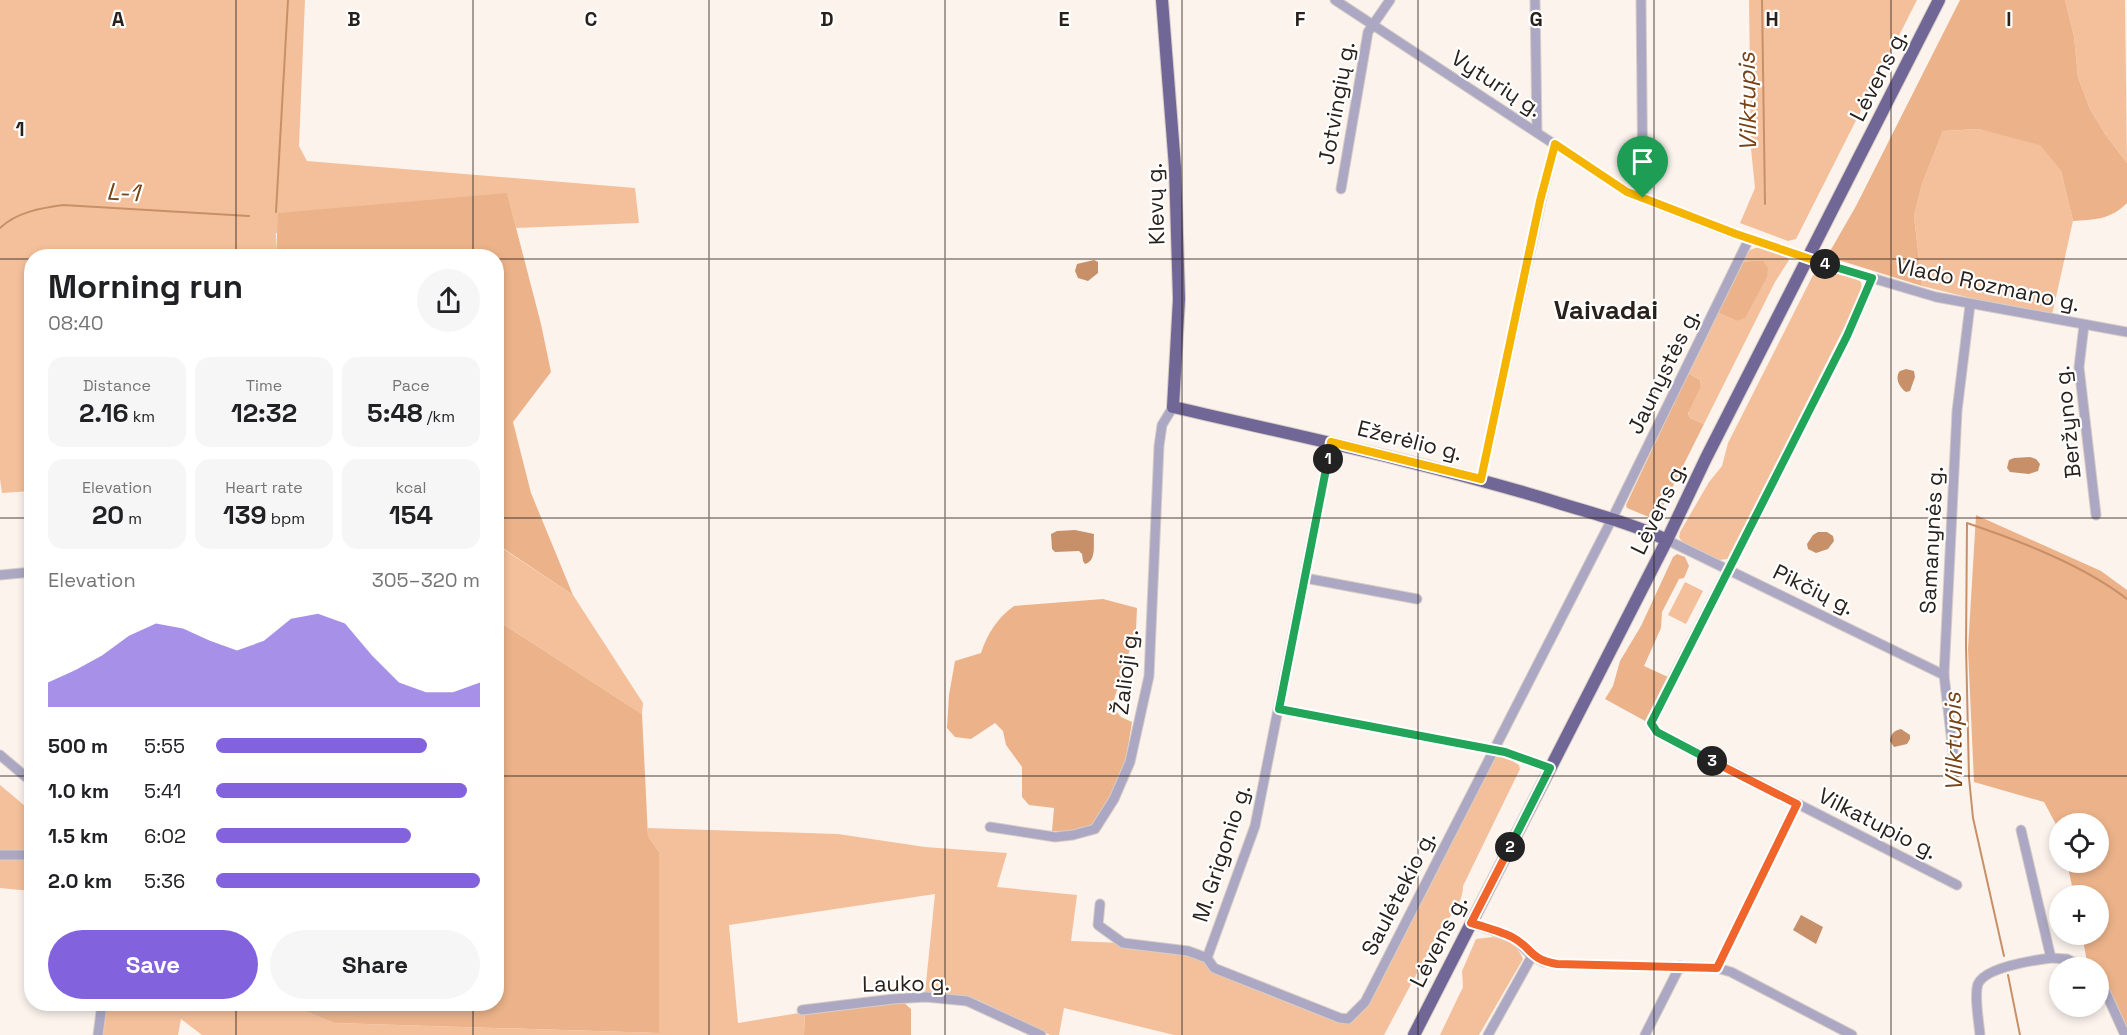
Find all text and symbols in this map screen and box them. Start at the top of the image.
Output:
text: A [112,6,125,32]
text: B [347,6,361,32]
text: C [585,6,598,32]
text: D [820,6,834,32]
text: E [1058,6,1070,32]
text: F [1295,6,1306,32]
text: G [1529,6,1543,32]
text: H [1765,6,1779,32]
text: I [2006,6,2012,32]
street label: Lėvens g. [1843,24,1913,126]
street label: Jotvingių g. [1311,39,1361,167]
street label: Vyturių g. [1446,43,1548,123]
water label: Vilktupis [1731,51,1763,152]
text: 1 [15,116,25,142]
pin [1617,136,1668,198]
icon: arrive [1626,145,1659,178]
street label: Klevų g. [1140,163,1170,245]
water label: L-1 [106,176,143,208]
pin: 4 [1810,249,1840,279]
street label: Vlado Rozmano g. [1893,251,2083,317]
text: 4 [1820,253,1830,274]
text: Morning run [48,266,243,308]
button: share [417,269,480,332]
district label: Vaivadai [1554,293,1658,327]
street label: Jaunystės g. [1621,304,1705,438]
text: 08:40 [48,310,104,336]
street label: Beržyno g. [2047,364,2087,480]
text: Distance [83,375,151,396]
text: Time [246,375,282,396]
text: Pace [392,375,430,396]
text: 2.16 [79,396,129,430]
text: 12:32 [231,396,297,430]
text: 5:48 [367,396,423,430]
text: km [129,406,155,427]
text: /km [423,406,455,427]
street label: Ežerėlio g. [1355,413,1465,467]
pin: 1 [1313,444,1343,474]
text: 1 [1324,448,1332,469]
street label: Lėvens g. [1624,457,1692,559]
street label: Samanynės g. [1913,465,1949,615]
text: Elevation [82,477,152,498]
text: Heart rate [225,477,303,498]
text: kcal [396,477,426,498]
text: 20 [92,498,124,532]
text: 139 [223,498,267,532]
text: 154 [389,498,433,532]
text: m [124,508,142,529]
text: bpm [267,508,305,529]
street label: Pikčių g. [1769,557,1859,621]
text: Elevation [48,567,136,593]
text: 305–320 m [372,567,480,593]
street label: Žalioji g. [1106,628,1144,716]
water label: Vilktupis [1937,691,1969,792]
text: 500 m [48,733,108,759]
text: 5:55 [144,733,185,759]
pin: 3 [1697,746,1727,776]
text: 3 [1707,750,1717,771]
text: 1.0 km [48,778,109,804]
text: 5:41 [144,778,181,804]
street label: M. Grigonio g. [1186,781,1256,925]
street label: Vilkatupio g. [1814,781,1942,865]
map controls [2049,813,2109,1017]
button: locate [2049,813,2109,873]
text: 1.5 km [48,823,108,849]
text: 6:02 [144,823,186,849]
street label: Saulėtekio g. [1355,826,1441,960]
pin: 2 [1495,832,1525,862]
text: 2 [1505,836,1515,857]
text: 2.0 km [48,868,112,894]
text: 5:36 [144,868,185,894]
button: + [2049,885,2109,945]
street label: Lėvens g. [1403,890,1473,992]
button: Save [48,930,258,999]
button: Share [270,930,480,999]
button: − [2049,957,2109,1017]
street label: Lauko g. [862,968,950,998]

